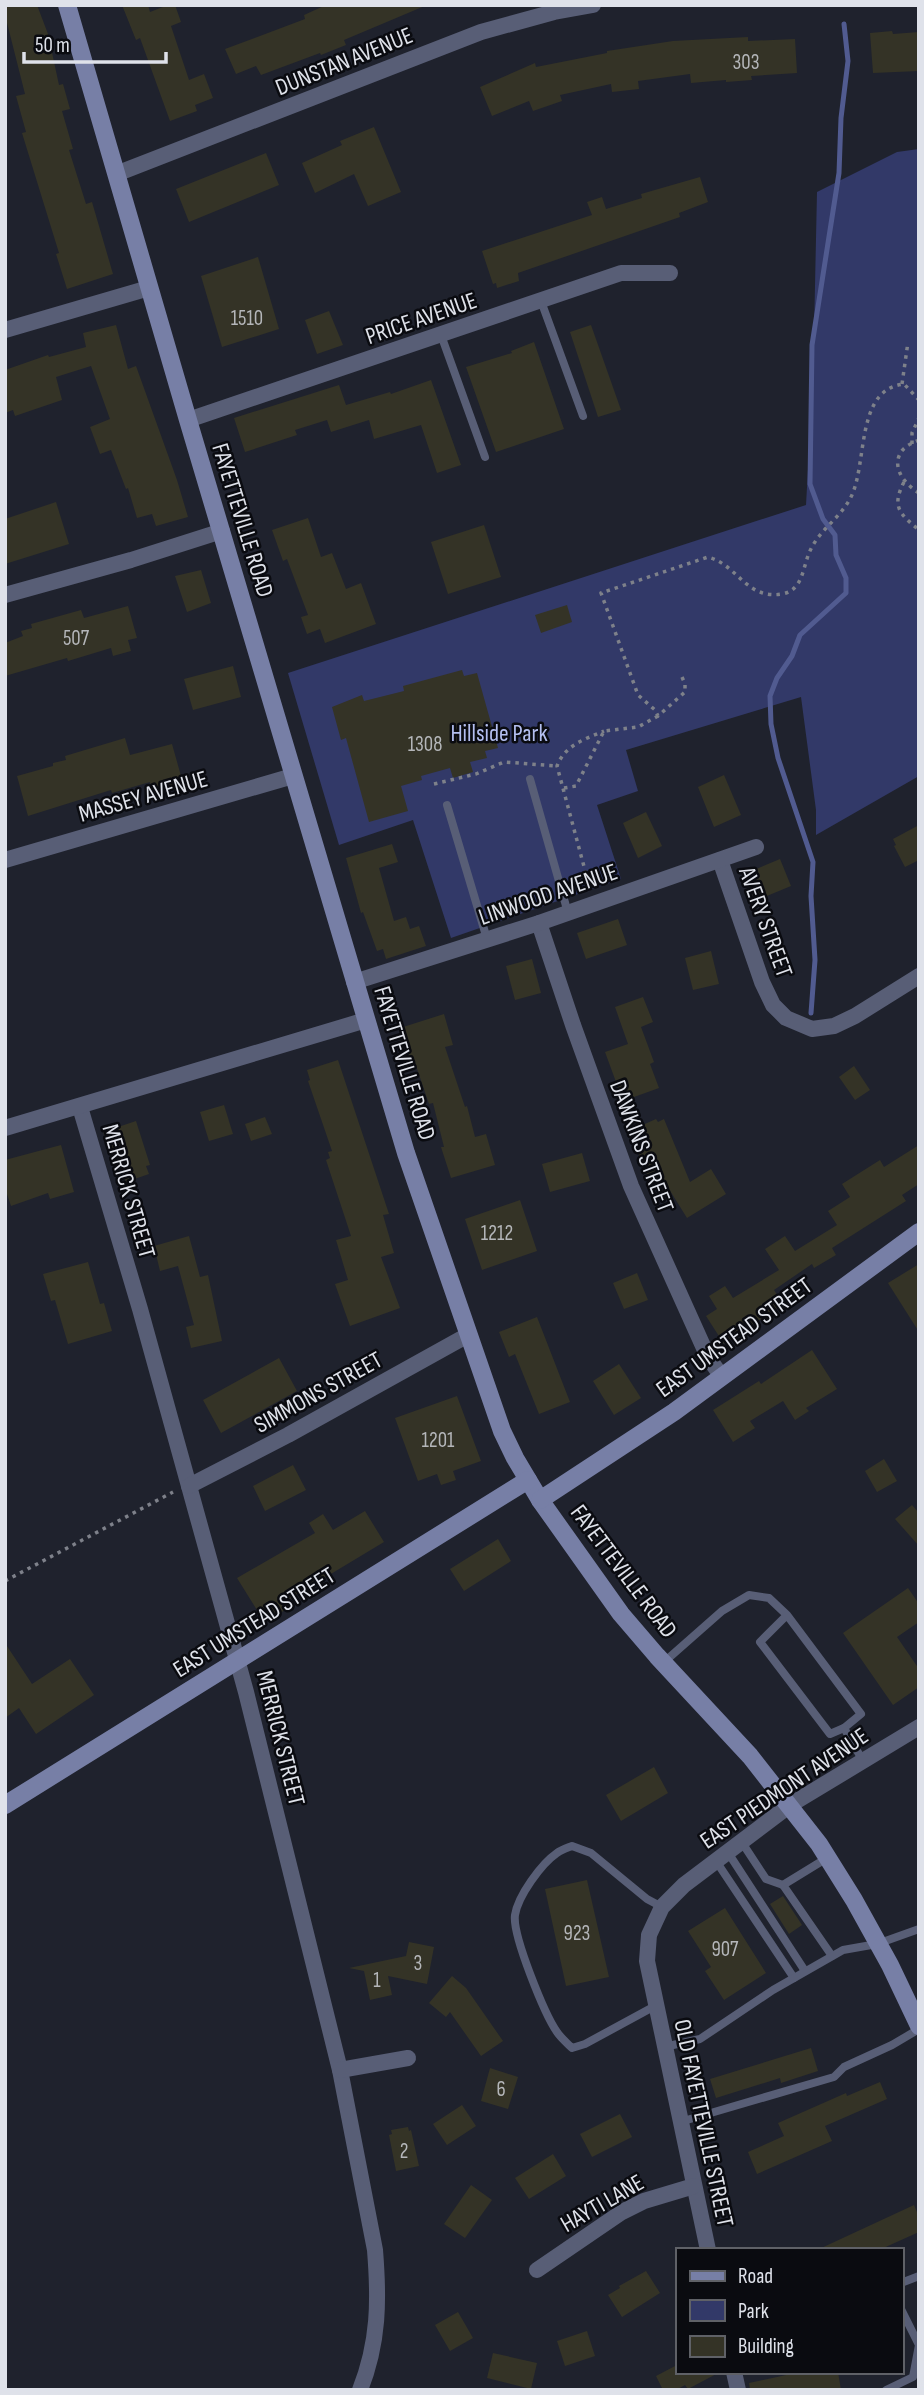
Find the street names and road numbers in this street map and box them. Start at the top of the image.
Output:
street label: DUNSTAN AVENUE [271,21,417,102]
street label: PRICE AVENUE [362,286,481,351]
street label: FAYETTEVILLE ROAD [205,440,280,601]
street label: MASSEY AVENUE [75,764,211,829]
street label: LINWOOD AVENUE [475,857,621,932]
street label: AVERY STREET [732,862,799,982]
street label: FAYETTEVILLE ROAD [367,983,442,1144]
street label: DAWKINS STREET [603,1076,680,1217]
street label: MERRICK STREET [96,1121,162,1262]
street label: EAST UMSTEAD STREET [651,1271,818,1404]
street label: SIMMONS STREET [249,1345,388,1440]
street label: FAYETTEVILLE ROAD [564,1499,683,1644]
street label: EAST UMSTEAD STREET [168,1561,341,1684]
street label: MERRICK STREET [250,1668,311,1809]
street label: EAST PIEDMONT AVENUE [695,1721,874,1855]
street label: OLD FAYETTEVILLE STREET [667,2017,740,2230]
street label: HAYTI LANE [555,2168,649,2239]

